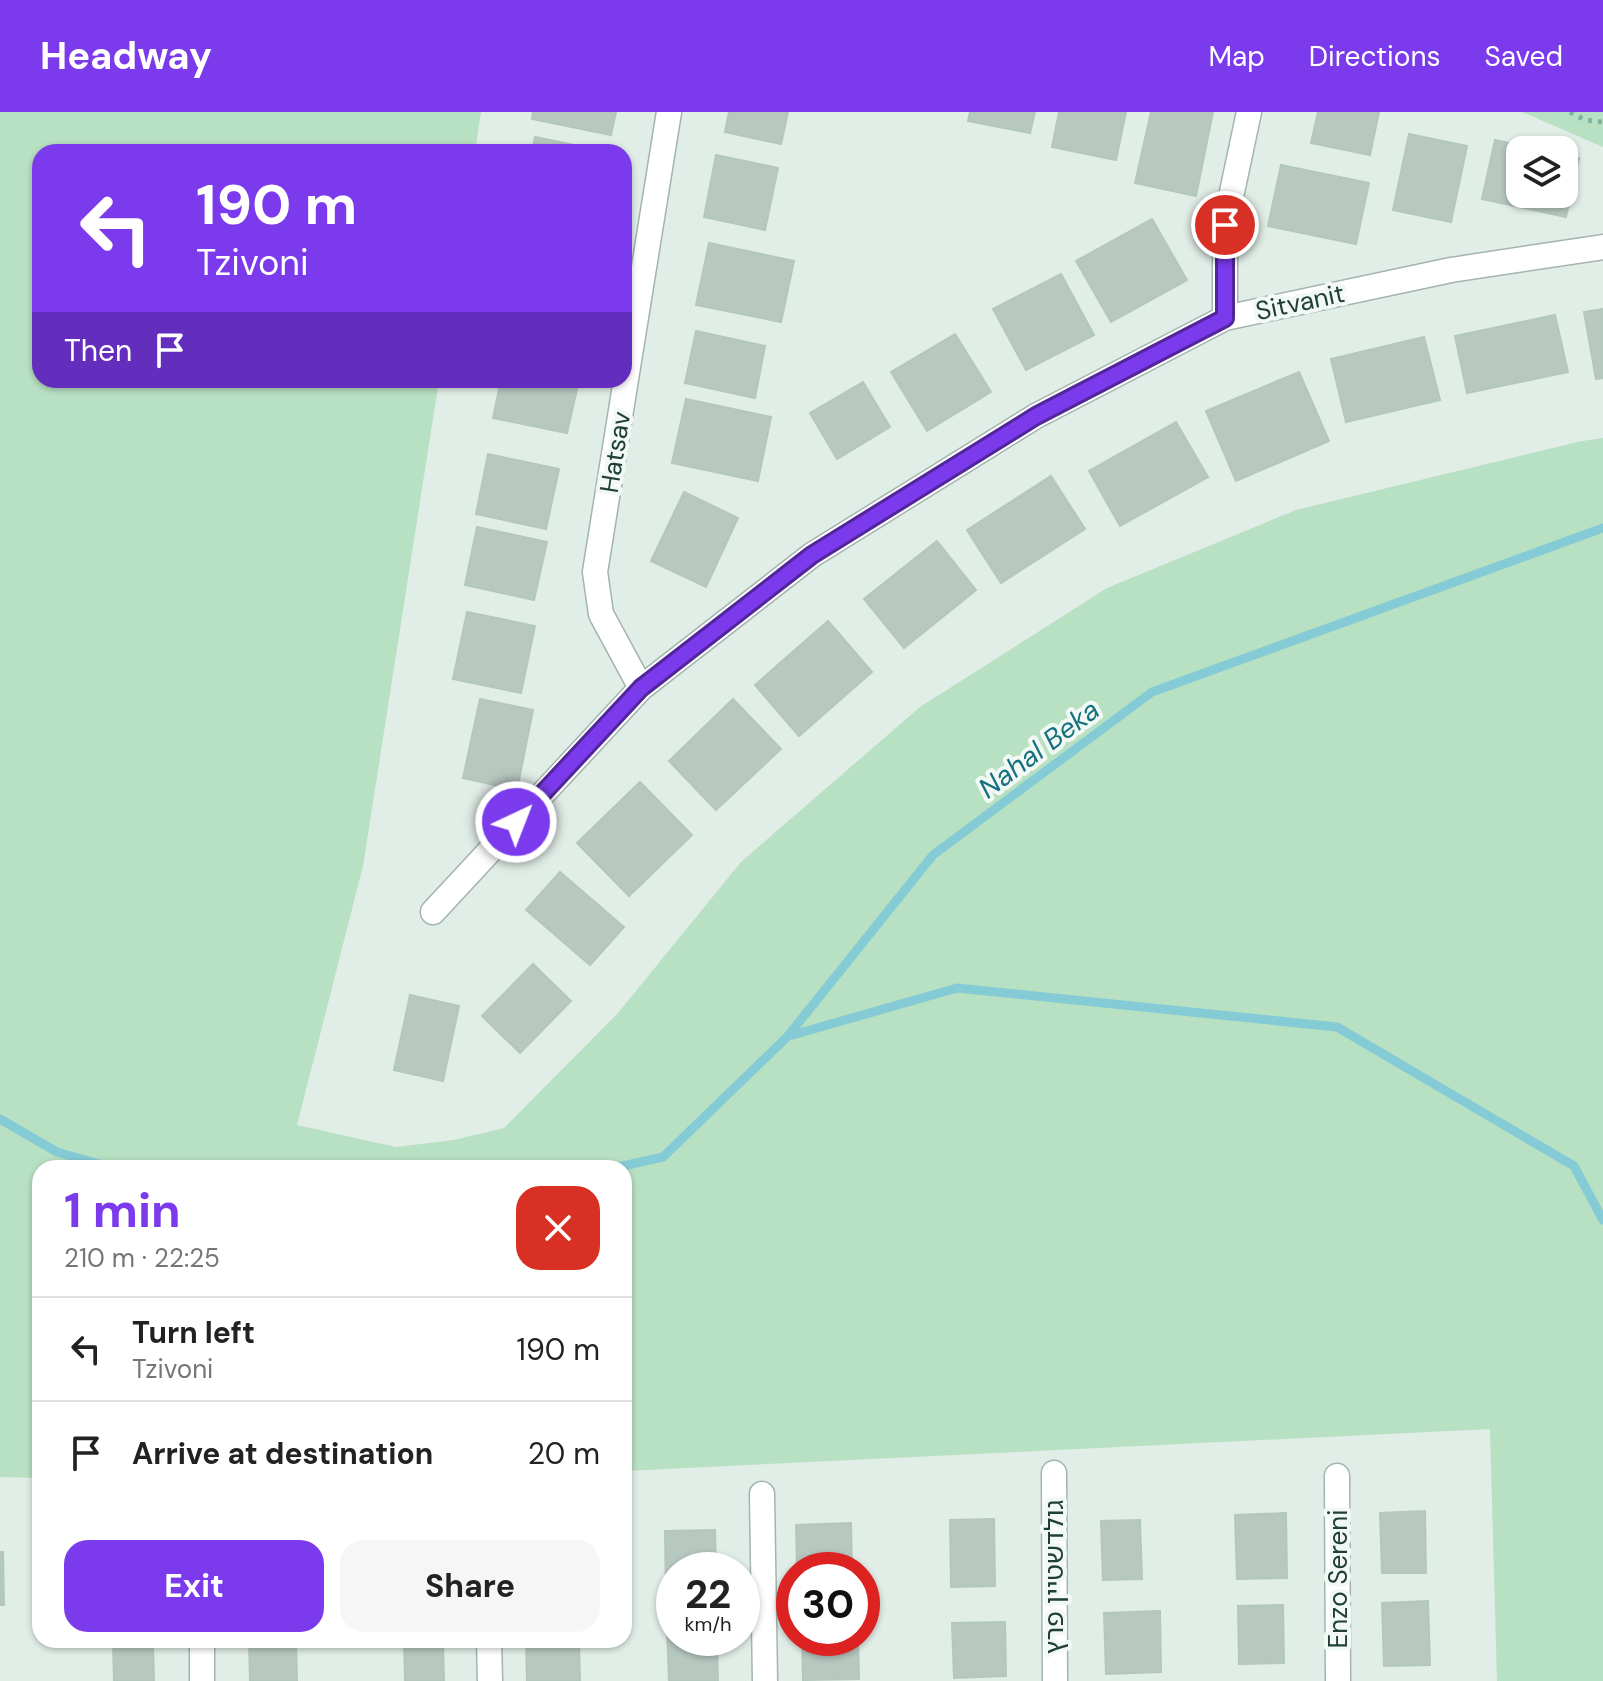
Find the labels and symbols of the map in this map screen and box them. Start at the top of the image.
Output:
pin [1191,191,1259,259]
street label: Sitvanit [1252,276,1348,328]
street label: Hatsav [592,409,638,495]
water label: Nahal Beka [971,691,1107,807]
position arrow [474,780,558,864]
street label: גולדשטיין פרץ [1037,1500,1071,1654]
street label: Enzo Sereni [1321,1510,1355,1648]
speed limit sign: 30 [776,1552,880,1656]

